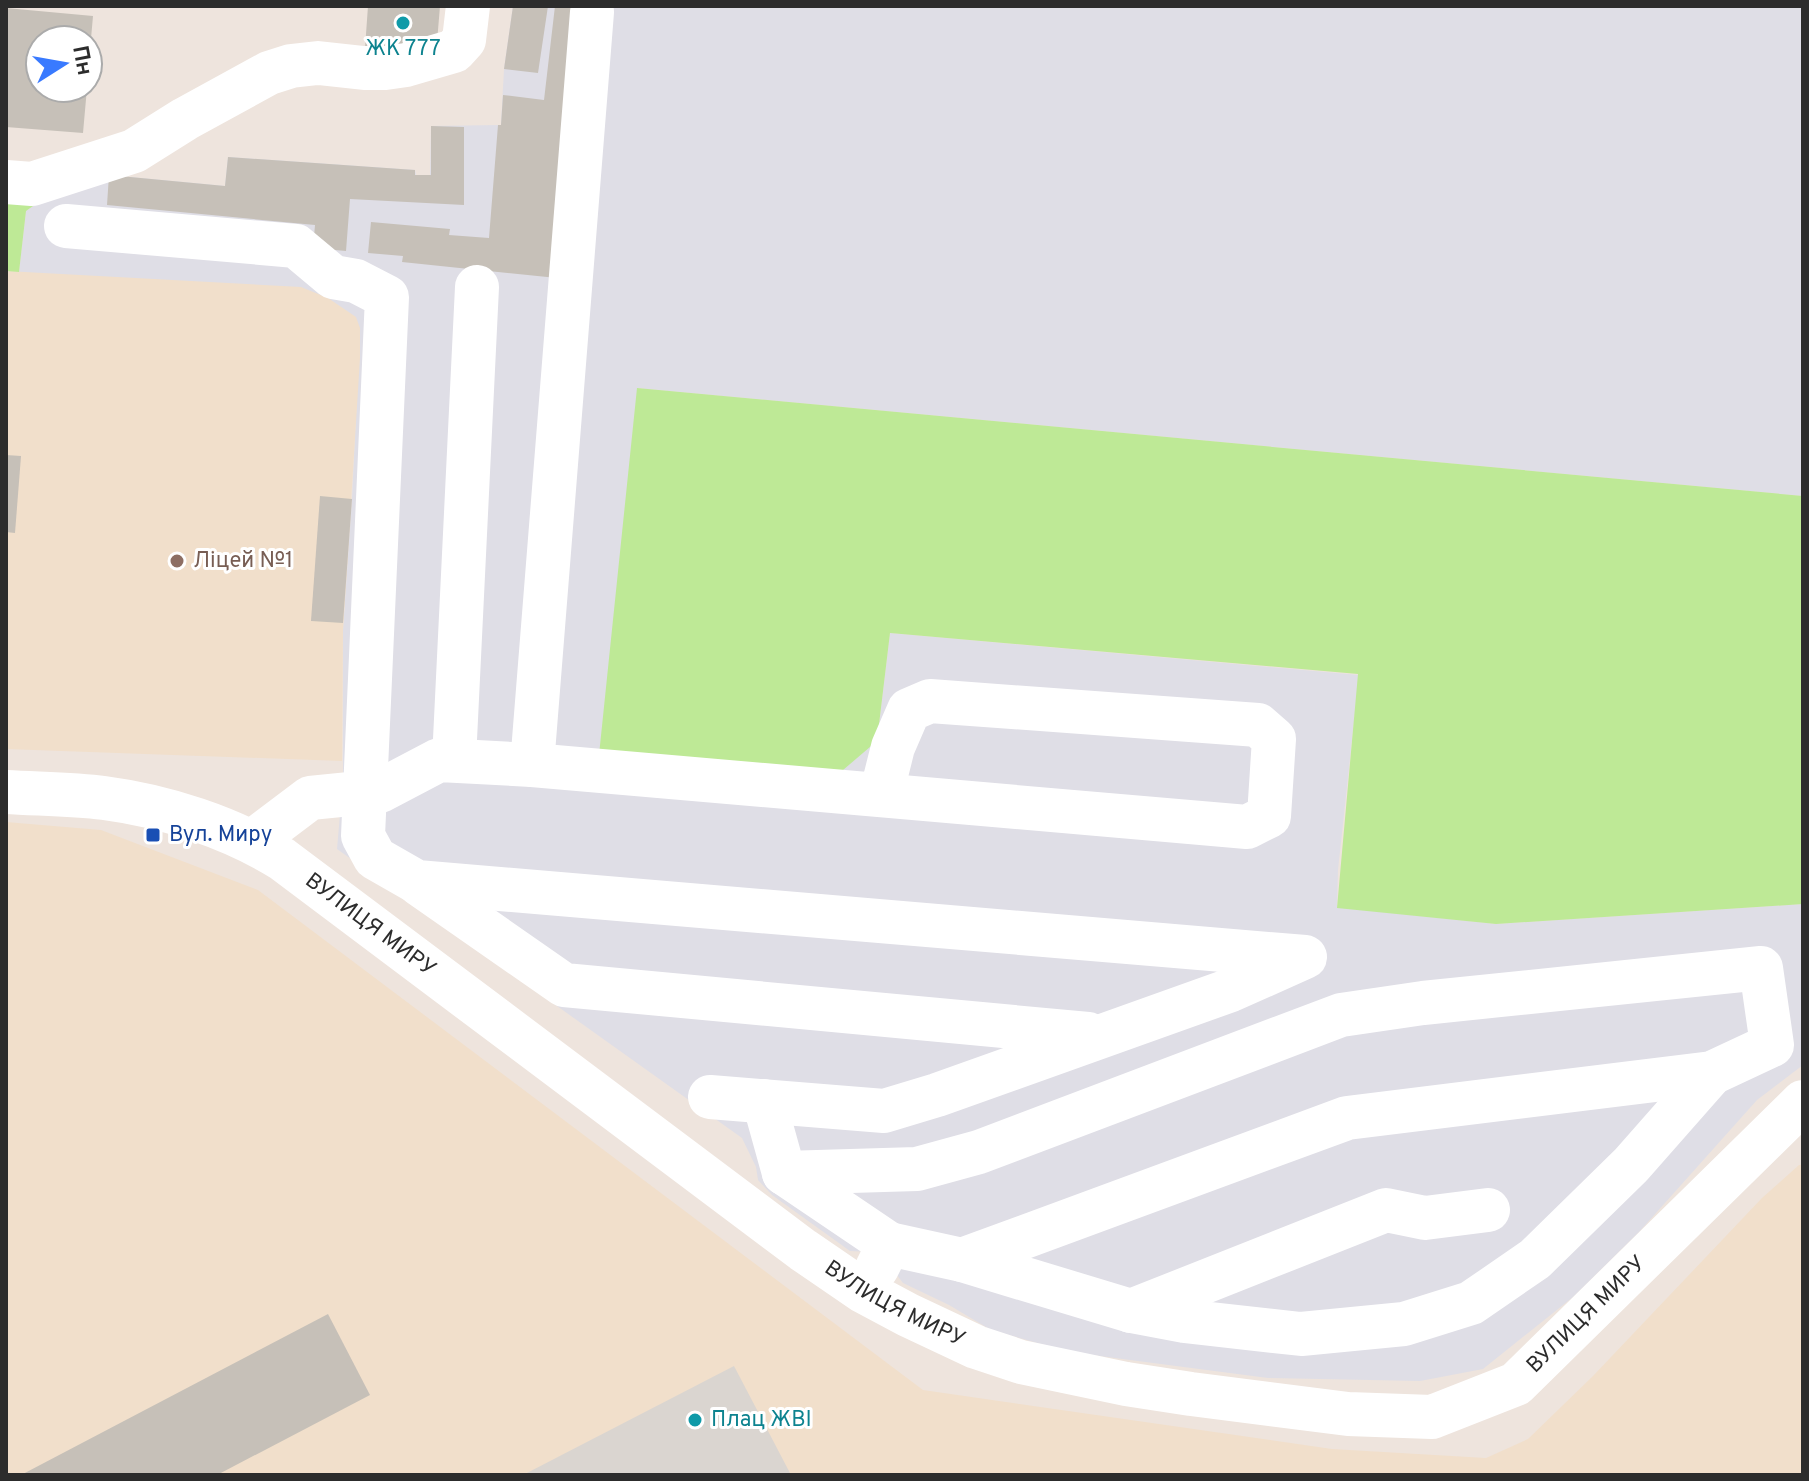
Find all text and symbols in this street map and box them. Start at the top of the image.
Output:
marker: ЖК 777 [394,14,412,32]
north arrow [24,24,104,104]
place label: ЖК 777 [365,36,441,63]
text: Пн [65,44,97,78]
place label: Ліцей №1 [193,548,293,575]
marker: Ліцей №1 [168,552,186,570]
place label: Вул. Миру [169,822,272,849]
marker: Вул. Миру [144,826,162,844]
street label: ВУЛИЦЯ МИРУ [300,867,441,983]
street label: ВУЛИЦЯ МИРУ [1521,1250,1652,1379]
street label: ВУЛИЦЯ МИРУ [819,1255,969,1353]
place label: Плац ЖВІ [711,1407,812,1434]
marker: Плац ЖВІ [686,1411,704,1429]

